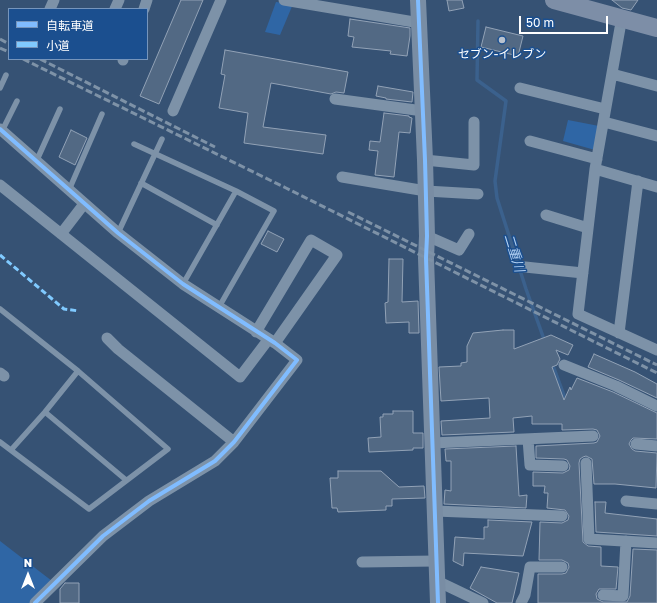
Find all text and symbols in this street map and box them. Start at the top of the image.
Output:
legend [8,8,148,60]
scale bar [521,8,610,34]
text: 50 m [526,15,554,30]
text: 自転車道 [46,18,94,33]
marker: セブン-イレブン [497,35,507,45]
text: 小道 [46,38,70,53]
place label: セブン-イレブン [458,47,546,61]
water label: 二重川 [501,232,527,274]
north arrow [8,555,48,595]
text: N [24,556,32,569]

